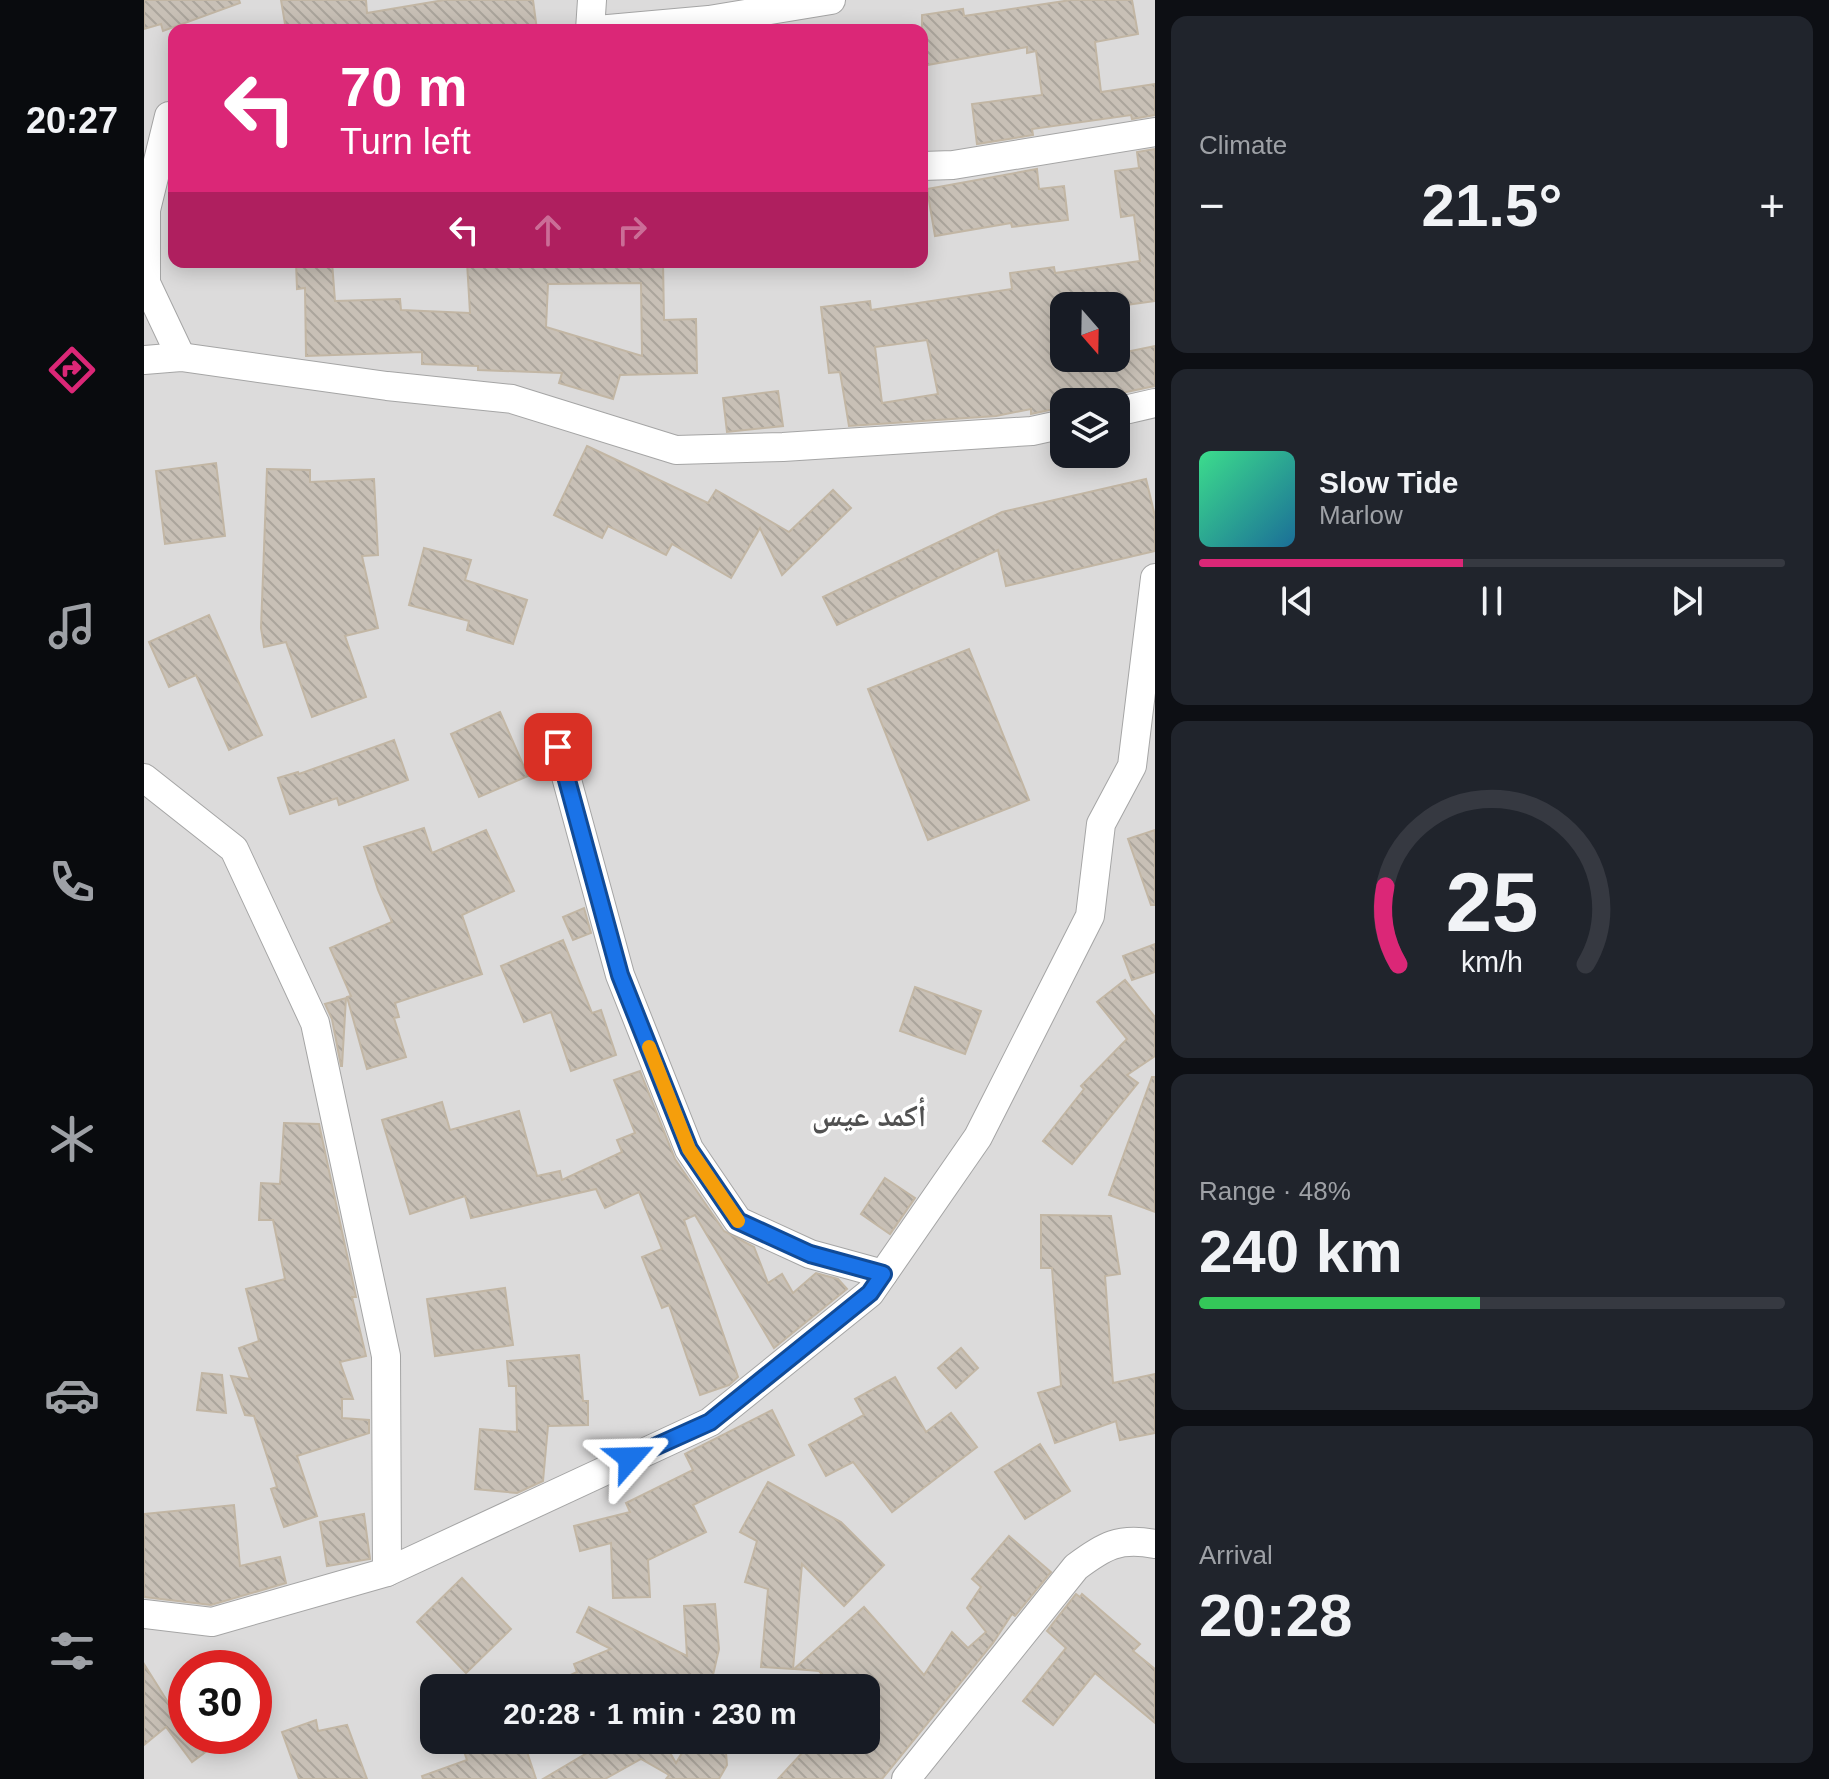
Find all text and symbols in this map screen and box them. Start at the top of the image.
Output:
text: 70 m [340,55,468,118]
icon: left [208,56,312,160]
text: 20:27 [26,100,118,141]
text: Turn left [340,121,471,162]
text: Climate [1199,130,1287,160]
text: 21.5° [1422,172,1562,239]
text: − [1199,181,1225,230]
text: + [1759,181,1785,230]
icon: left [442,208,486,252]
icon: ahead [526,208,570,252]
icon: right [610,208,654,252]
north arrow [1050,292,1130,372]
map controls [1050,292,1130,468]
icon: directions [44,342,100,398]
button: layers [1050,388,1130,468]
text: Slow Tide [1319,466,1458,499]
text: Marlow [1319,500,1403,530]
icon: previous [1275,579,1319,623]
icon: pause [1470,579,1514,623]
icon: next [1665,579,1709,623]
icon: music [44,598,100,654]
pin [524,713,592,781]
icon: arrive [536,725,580,769]
icon: phone [44,854,100,910]
text: 25 [1446,856,1538,949]
text: km/h [1461,947,1523,979]
district label: أكمد عيس [812,1097,926,1134]
icon: climate [44,1111,100,1167]
text: Range · 48% [1199,1176,1351,1206]
text: 240 km [1199,1218,1403,1285]
icon: car [44,1367,100,1423]
position arrow [588,1416,672,1500]
text: Arrival [1199,1540,1273,1570]
text: 20:28 [1199,1582,1352,1649]
icon: filters [44,1623,100,1679]
speed limit sign: 30 [168,1650,272,1754]
text: 20:28 · 1 min · 230 m [503,1697,797,1730]

